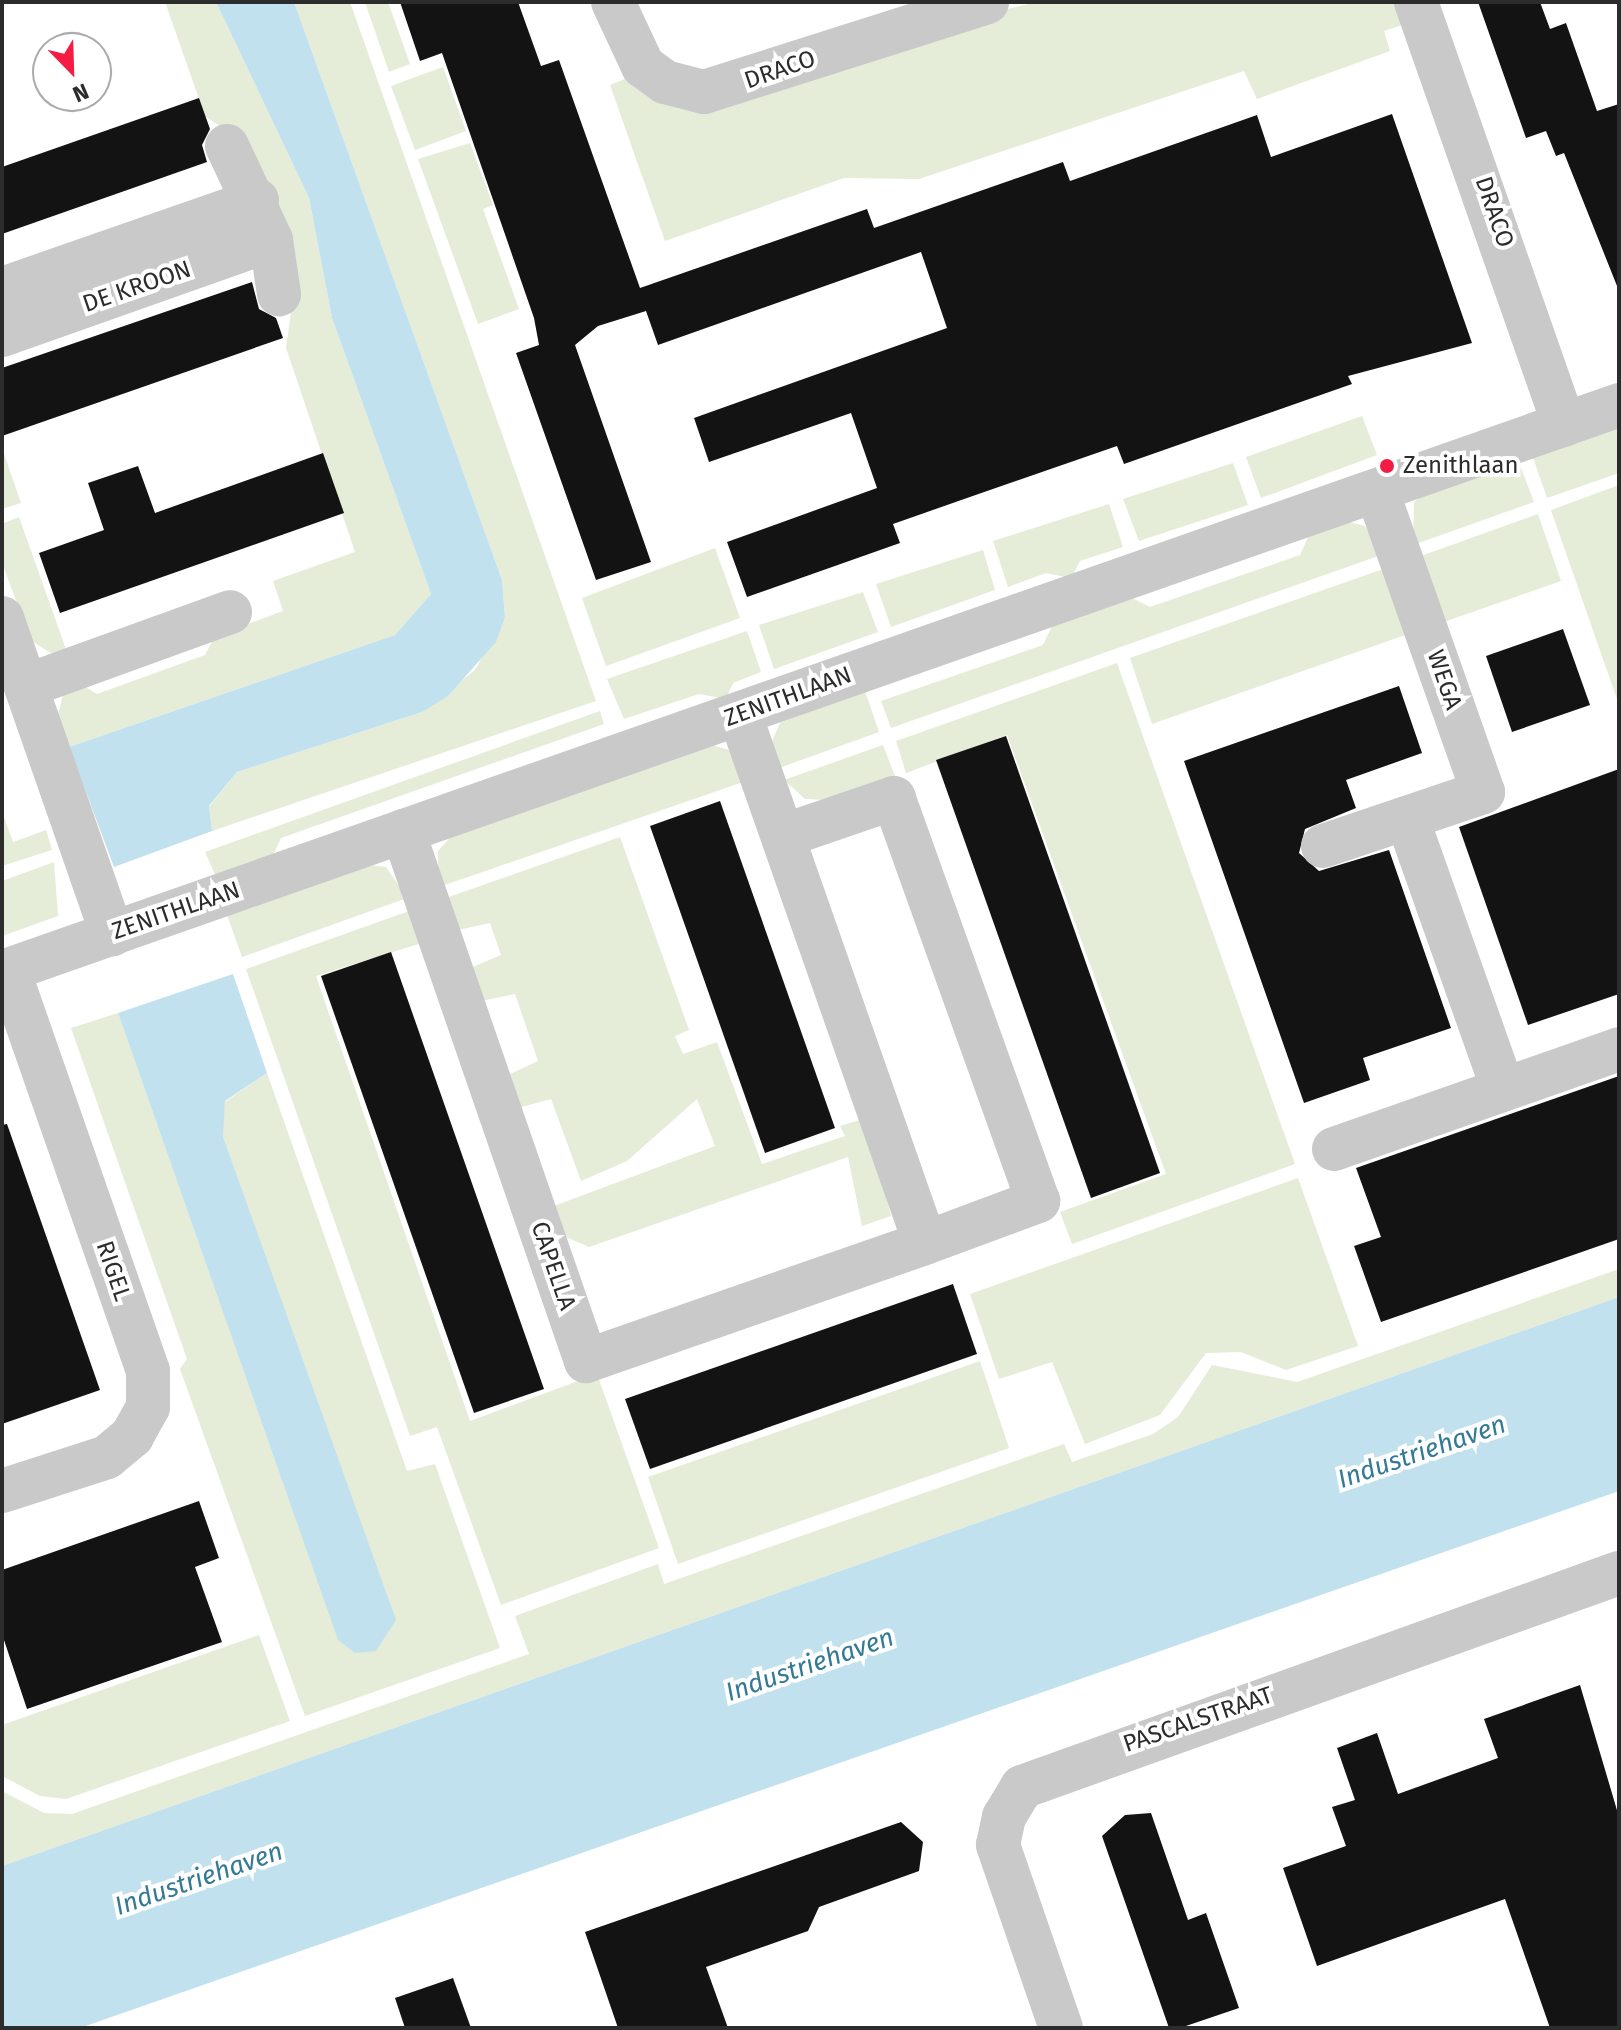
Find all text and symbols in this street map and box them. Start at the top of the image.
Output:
north arrow [32,32,112,112]
street label: DRACO [741,44,819,96]
text: N [69,77,93,108]
street label: DRACO [1468,173,1520,251]
street label: DE KROON [79,255,195,319]
place label: Zenithlaan [1403,452,1519,480]
marker: Zenithlaan [1378,457,1396,475]
street label: WEGA [1420,646,1468,714]
street label: ZENITHLAAN [720,661,856,733]
street label: ZENITHLAAN [108,876,244,946]
street label: CAPELLA [524,1218,582,1314]
street label: RIGEL [89,1237,137,1305]
water label: Industriehaven [1334,1409,1510,1495]
water label: Industriehaven [722,1622,898,1708]
street label: PASCALSTRAAT [1119,1681,1277,1759]
water label: Industriehaven [111,1836,287,1922]

